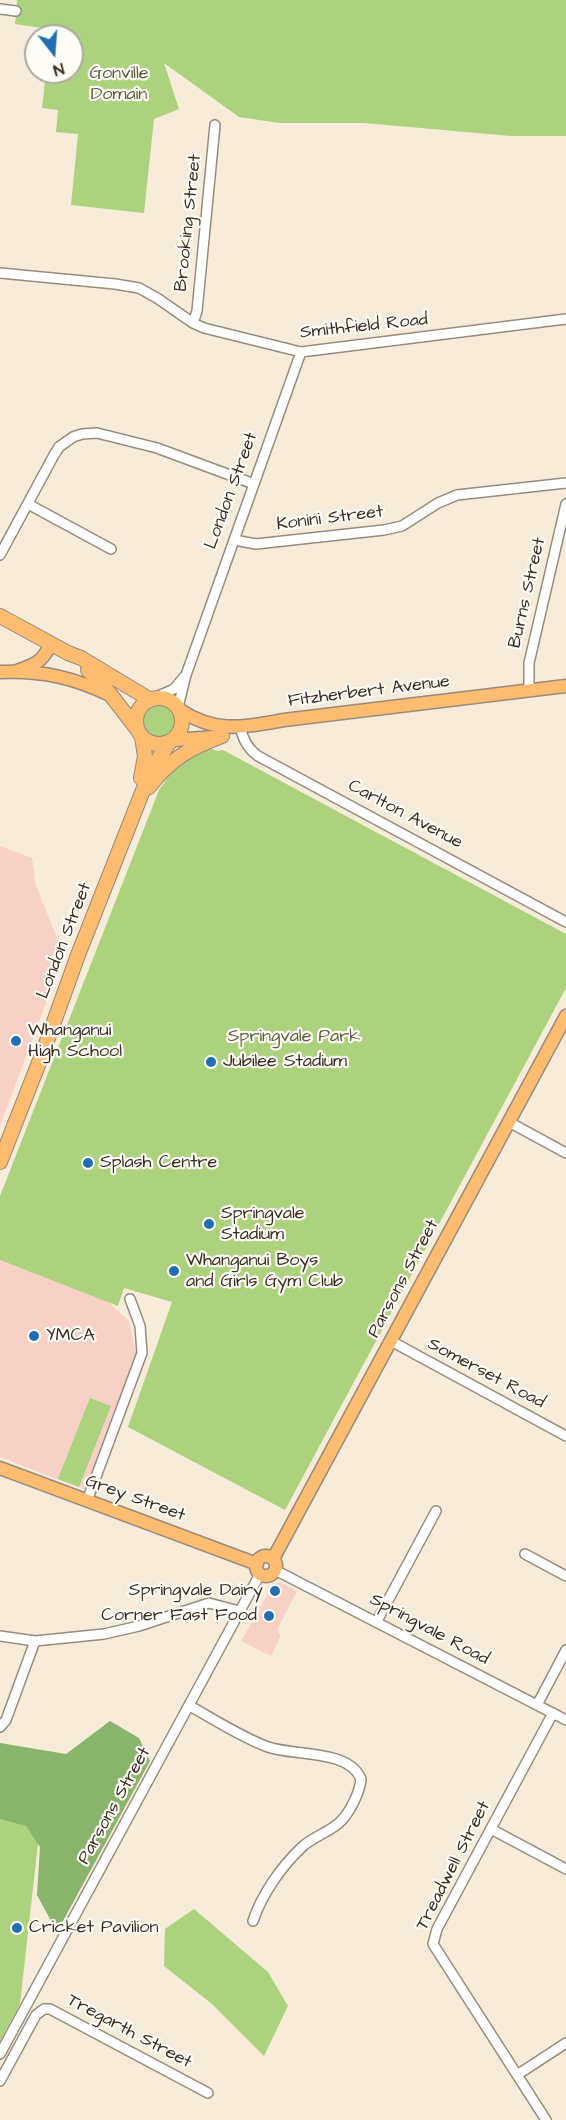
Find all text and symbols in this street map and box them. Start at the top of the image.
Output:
north arrow [24,24,84,84]
text: N [51,57,67,81]
park label: Gonville Domain [89,63,149,106]
street label: Brooking Street [171,153,207,293]
street label: Smithfield Road [299,310,429,344]
street label: London Street [201,430,263,552]
street label: Konini Street [275,502,385,536]
street label: Burns Street [505,536,551,650]
street label: Fitzherbert Avenue [287,671,451,713]
street label: Carlton Avenue [344,776,466,854]
street label: London Street [33,880,97,1002]
place label: Whanganui High School [28,1020,122,1062]
park label: Springvale Park [228,1026,360,1048]
marker: Whanganui High School [9,1034,23,1048]
place label: Jubilee Stadium [223,1051,347,1073]
marker: Jubilee Stadium [204,1055,218,1069]
place label: Splash Centre [100,1152,217,1174]
marker: Splash Centre [81,1156,95,1170]
place label: Springvale Stadium [221,1203,305,1246]
street label: Parsons Street [364,1216,444,1342]
marker: Springvale Stadium [202,1217,216,1231]
place label: Whanganui Boys and Girls Gym Club [186,1250,343,1292]
marker: Whanganui Boys and Girls Gym Club [167,1264,181,1278]
place label: YMCA [46,1325,95,1347]
marker: YMCA [27,1329,41,1343]
street label: Somerset Road [424,1334,548,1414]
street label: Grey Street [82,1471,188,1527]
place label: Springvale Dairy [129,1580,263,1602]
marker: Springvale Dairy [268,1584,282,1598]
street label: Springvale Road [366,1589,492,1671]
place label: Corner Fast Food [101,1605,257,1627]
marker: Corner Fast Food [262,1609,276,1623]
street label: Parsons Street [74,1744,156,1868]
street label: Treadwell Street [412,1798,496,1934]
place label: Cricket Pavilion [29,1917,158,1939]
marker: Cricket Pavilion [10,1921,24,1935]
street label: Tregarth Street [63,1990,195,2074]

